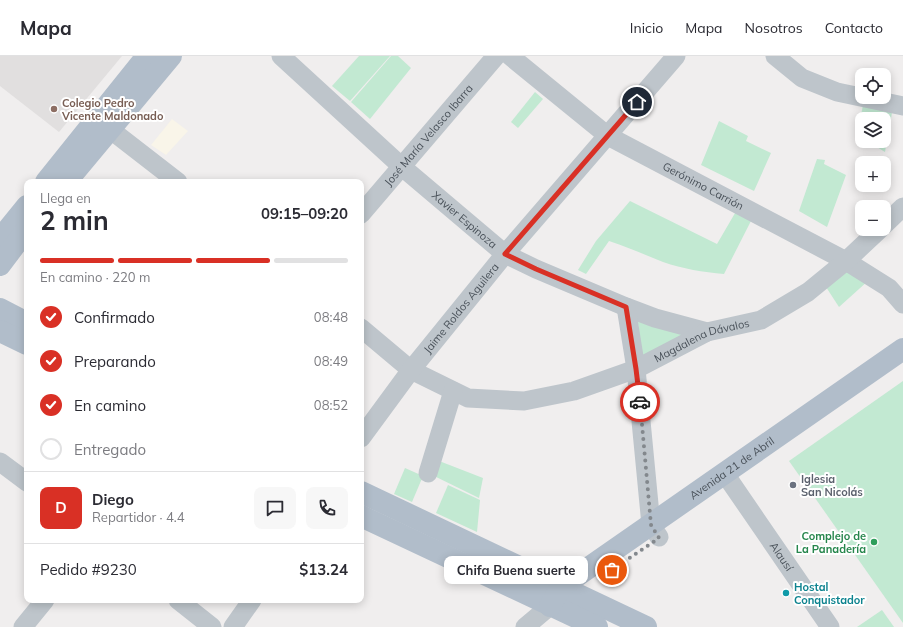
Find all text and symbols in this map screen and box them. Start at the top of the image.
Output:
text: Mapa [20,16,72,40]
text: Inicio [630,19,663,37]
text: Mapa [685,19,723,37]
text: Nosotros [745,19,803,37]
text: Contacto [825,19,883,37]
map controls [855,68,891,236]
button: locate [855,68,891,104]
street label: José María Velasco Ibarra [381,81,476,189]
pin [620,85,654,119]
icon: home [626,91,648,113]
place label: Colegio Pedro Vicente Maldonado [61,96,164,123]
marker: Colegio Pedro Vicente Maldonado [49,104,59,114]
button: layers [855,112,891,148]
button: + [855,156,891,192]
street label: Gerónimo Carrión [660,159,746,213]
street label: Xavier Espinoza [429,188,500,251]
text: Llega en [40,190,91,206]
button: − [855,200,891,236]
text: 2 min [40,204,109,237]
text: 09:15–09:20 [261,204,348,223]
street label: Jaime Roldos Aguilera [420,260,502,356]
text: En camino · 220 m [40,269,150,285]
icon: check [40,306,62,328]
text: Confirmado [74,308,155,327]
text: 08:48 [314,309,348,325]
street label: Magdalena Dávalos [652,316,751,365]
icon: check [40,350,62,372]
text: Preparando [74,352,156,371]
text: 08:49 [314,353,348,369]
courier [620,382,660,422]
icon: car [629,391,651,413]
icon: check [40,394,62,416]
text: En camino [74,396,146,415]
text: 08:52 [314,397,348,413]
street label: Avenida 21 de Abril [687,434,777,503]
text: Entregado [74,440,146,459]
place label: Iglesia San Nicolás [801,472,863,499]
marker: Iglesia San Nicolás [788,480,798,490]
button: chat [254,487,296,529]
button: phone [306,487,348,529]
text: Diego [92,490,134,509]
text: D [55,498,67,517]
text: Repartidor · 4.4 [92,509,185,525]
place label: Complejo de La Panadería [796,529,866,556]
marker: Complejo de La Panadería [869,537,879,547]
street label: Alausí [767,539,797,575]
pin [595,553,629,587]
callout: Chifa Buena suerte [444,556,588,584]
icon: bag [601,559,623,581]
text: Pedido #9230 [40,560,137,579]
text: $13.24 [299,560,348,579]
text: Chifa Buena suerte [457,562,575,578]
place label: Hostal Conquistador [794,580,865,607]
marker: Hostal Conquistador [781,588,791,598]

